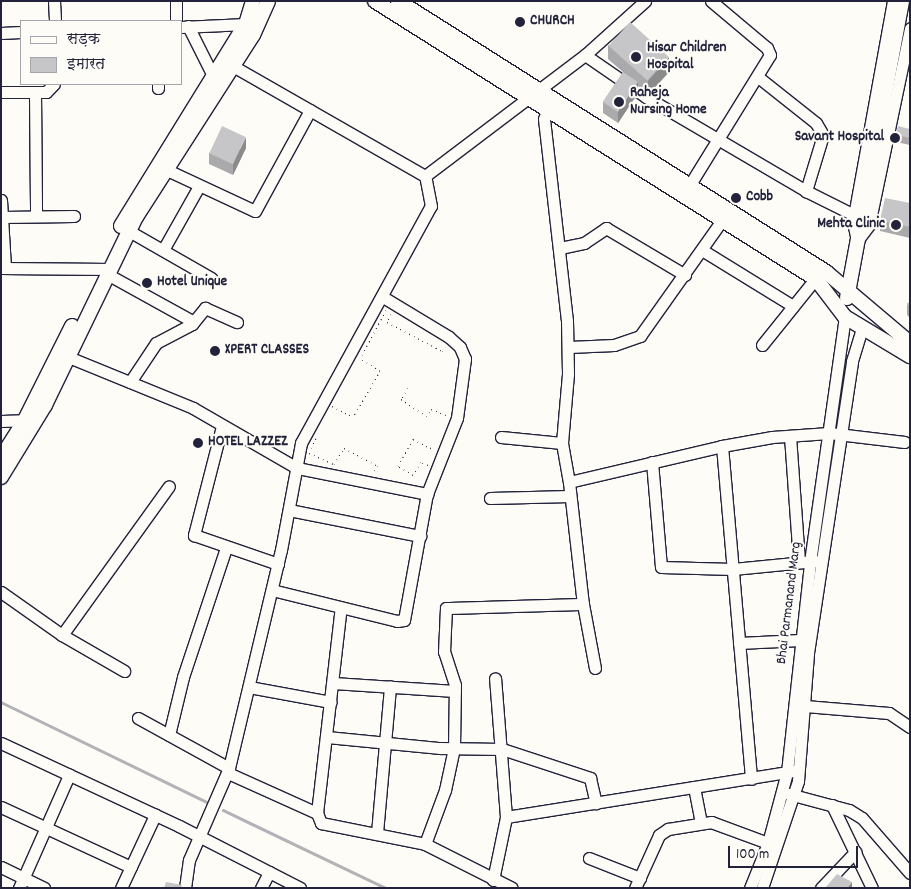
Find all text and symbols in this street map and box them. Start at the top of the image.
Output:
place label: CHURCH [530,13,575,31]
marker: CHURCH [514,16,526,28]
legend [20,20,182,85]
text: सड़क [67,29,100,51]
place label: Hisar Children Hospital [647,39,726,74]
marker: Hisar Children Hospital [629,50,643,64]
text: इमारत [67,54,105,76]
place label: Raheja Nursing Home [630,84,707,119]
marker: Raheja Nursing Home [612,95,626,109]
place label: Savant Hospital [795,129,884,147]
marker: Savant Hospital [888,131,902,145]
place label: Cobb [746,189,773,207]
marker: Cobb [730,192,742,204]
place label: Mehta Clinic [817,216,885,234]
marker: Mehta Clinic [889,218,903,232]
place label: Hotel Unique [157,274,227,292]
marker: Hotel Unique [141,277,153,289]
place label: XPERT CLASSES [225,342,309,360]
marker: XPERT CLASSES [209,345,221,357]
place label: HOTEL LAZZEZ [208,434,288,452]
marker: HOTEL LAZZEZ [192,437,204,449]
street label: Bhai Parmanand Marg [774,541,806,665]
scale bar [731,836,861,868]
text: 100 m [736,844,769,866]

